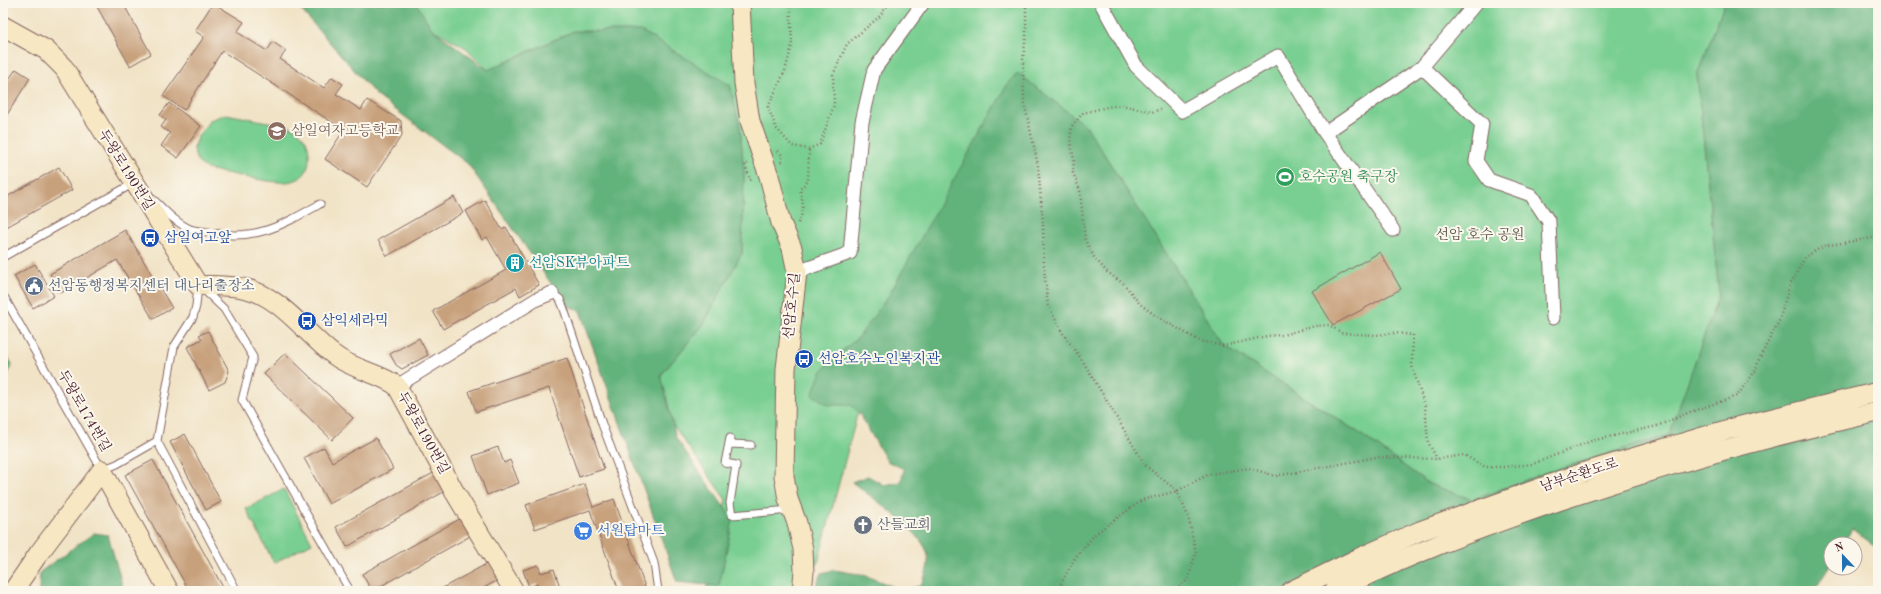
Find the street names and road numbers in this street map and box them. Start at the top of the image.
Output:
street label: 두왕로190번길 [96,127,157,213]
street label: 선암호수길 [781,272,802,340]
street label: 두왕로174번길 [55,367,114,454]
street label: 두왕로190번길 [395,389,452,477]
street label: 남부순환도로 [1538,455,1620,494]

